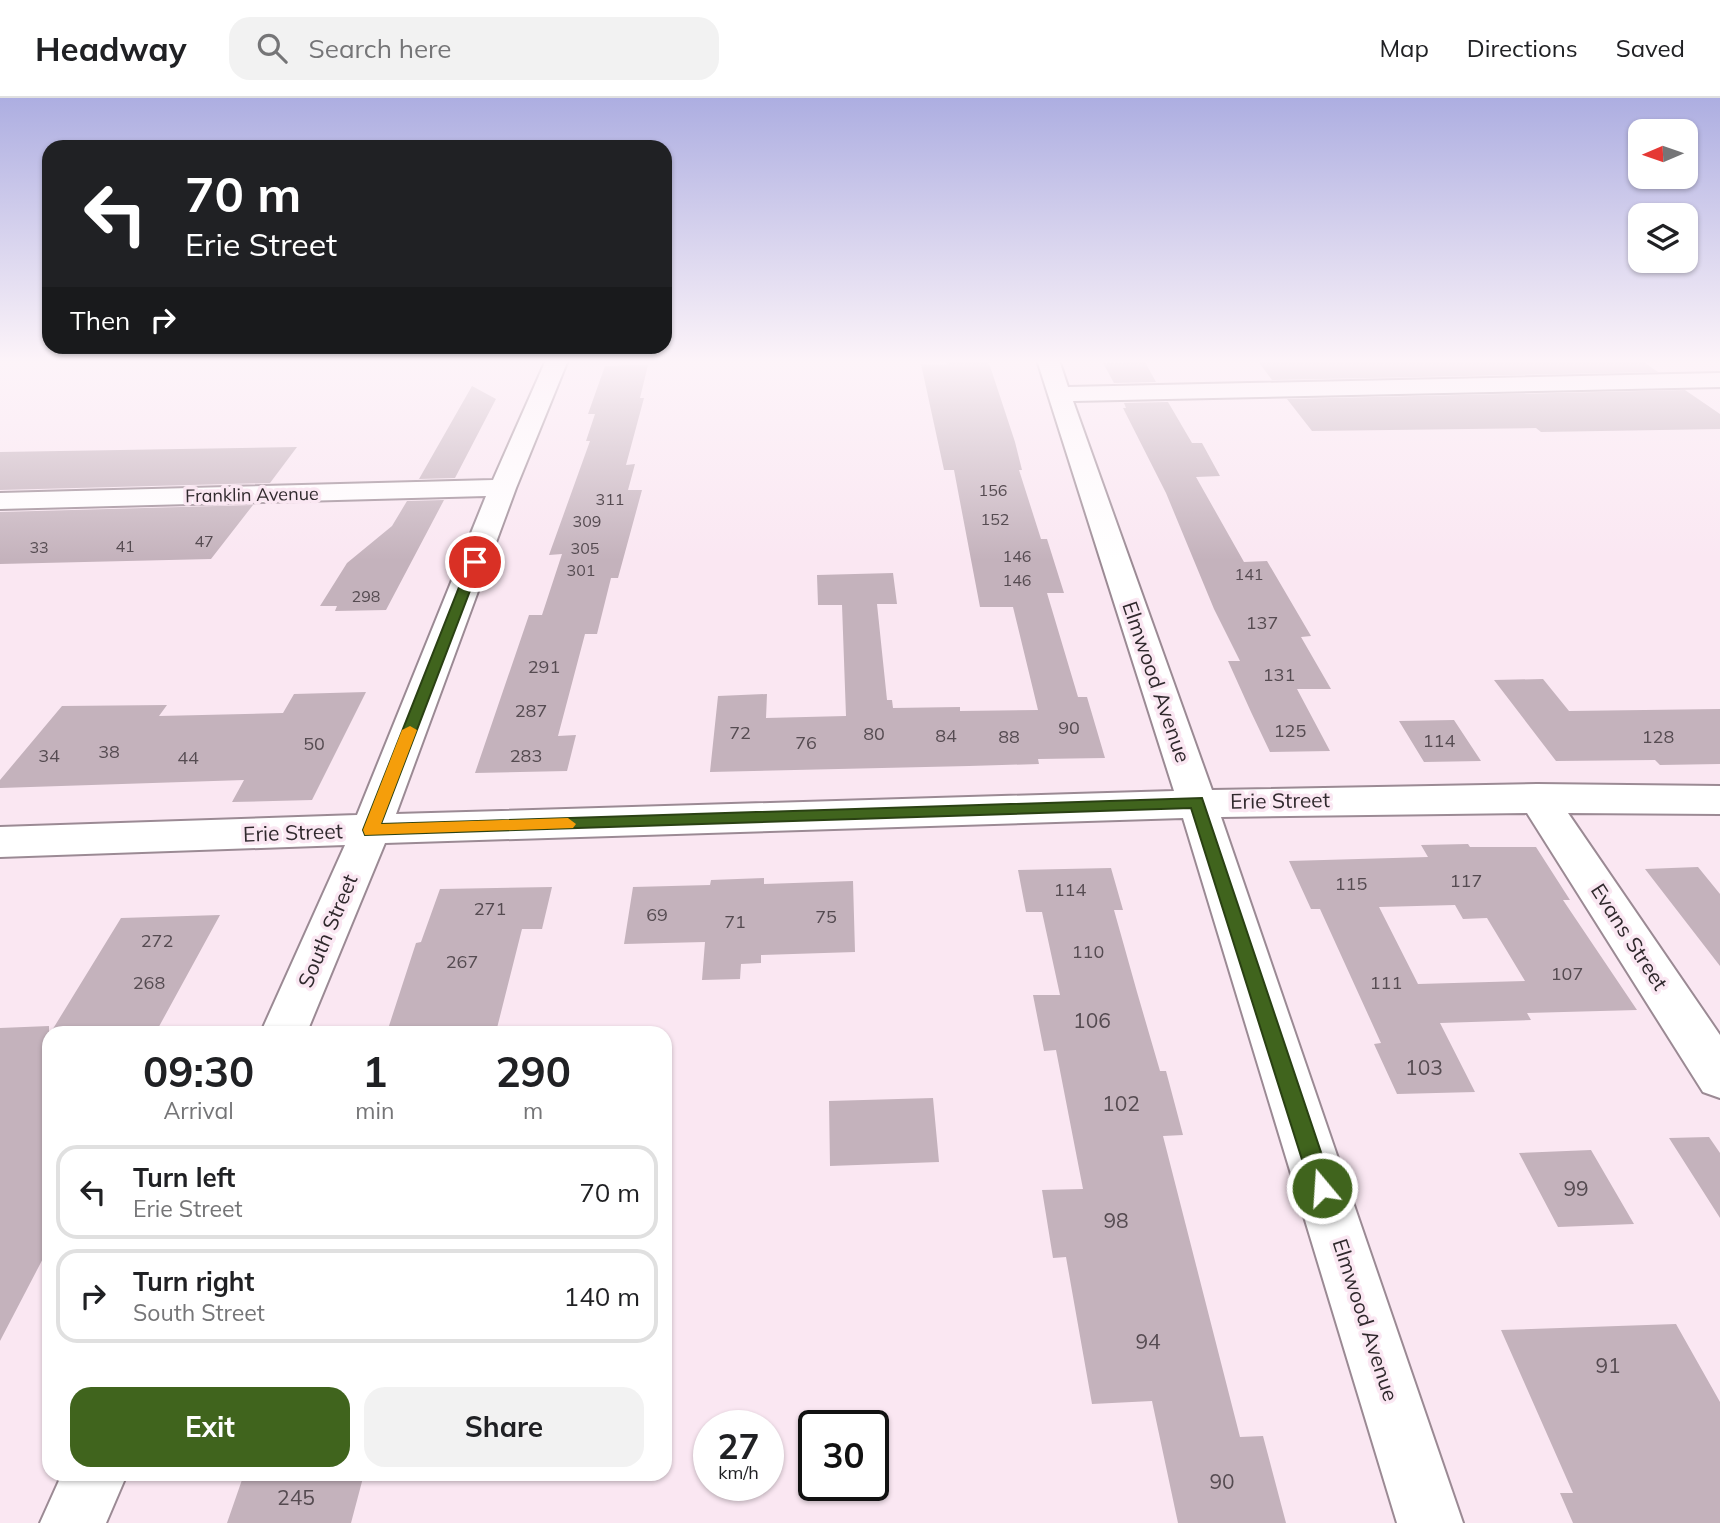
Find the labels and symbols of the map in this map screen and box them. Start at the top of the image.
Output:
north arrow [1628,119,1698,189]
house number: 156 [979,480,1007,500]
street label: Franklin Avenue [185,482,319,507]
house number: 311 [596,489,624,509]
house number: 152 [981,509,1009,529]
house number: 309 [573,511,601,531]
house number: 47 [194,531,214,551]
pin [445,532,505,592]
house number: 41 [115,536,135,556]
house number: 33 [29,537,49,557]
house number: 305 [571,538,599,558]
house number: 146 [1003,546,1031,566]
house number: 301 [567,560,595,580]
house number: 141 [1235,564,1263,584]
house number: 146 [1003,570,1031,590]
house number: 298 [352,586,380,606]
street label: Elmwood Avenue [1117,598,1197,766]
house number: 137 [1246,611,1278,634]
house number: 291 [528,655,560,678]
house number: 131 [1263,663,1295,686]
house number: 287 [515,699,547,722]
house number: 90 [1058,716,1080,739]
house number: 125 [1274,719,1306,742]
house number: 72 [729,721,751,744]
house number: 80 [863,722,885,745]
house number: 84 [935,724,957,747]
house number: 88 [998,725,1020,748]
house number: 128 [1642,725,1674,748]
house number: 114 [1423,729,1455,752]
house number: 76 [795,731,817,754]
house number: 50 [303,732,325,755]
house number: 38 [98,740,120,763]
house number: 34 [38,744,60,767]
house number: 283 [510,744,542,767]
house number: 44 [177,746,199,769]
street label: Erie Street [1230,786,1330,814]
street label: Erie Street [243,817,343,847]
house number: 117 [1450,869,1482,892]
street label: South Street [292,870,363,991]
house number: 115 [1335,872,1367,895]
house number: 114 [1054,878,1086,901]
street label: Evans Street [1586,878,1674,995]
house number: 271 [474,897,506,920]
house number: 69 [646,903,668,926]
house number: 75 [815,905,837,928]
house number: 71 [724,910,746,933]
house number: 272 [141,929,173,952]
house number: 110 [1072,940,1104,963]
house number: 267 [446,950,478,973]
house number: 107 [1551,962,1583,985]
house number: 268 [133,971,165,994]
house number: 111 [1370,971,1402,994]
house number: 106 [1073,1007,1111,1033]
house number: 103 [1405,1054,1443,1080]
house number: 102 [1102,1090,1140,1116]
position arrow [1285,1151,1359,1225]
house number: 99 [1563,1175,1589,1201]
house number: 98 [1103,1207,1129,1233]
street label: Elmwood Avenue [1327,1235,1404,1404]
house number: 94 [1135,1328,1161,1354]
house number: 91 [1595,1352,1621,1378]
speed limit sign: 30 [798,1410,889,1501]
house number: 90 [1209,1468,1235,1494]
house number: 245 [277,1484,315,1510]

